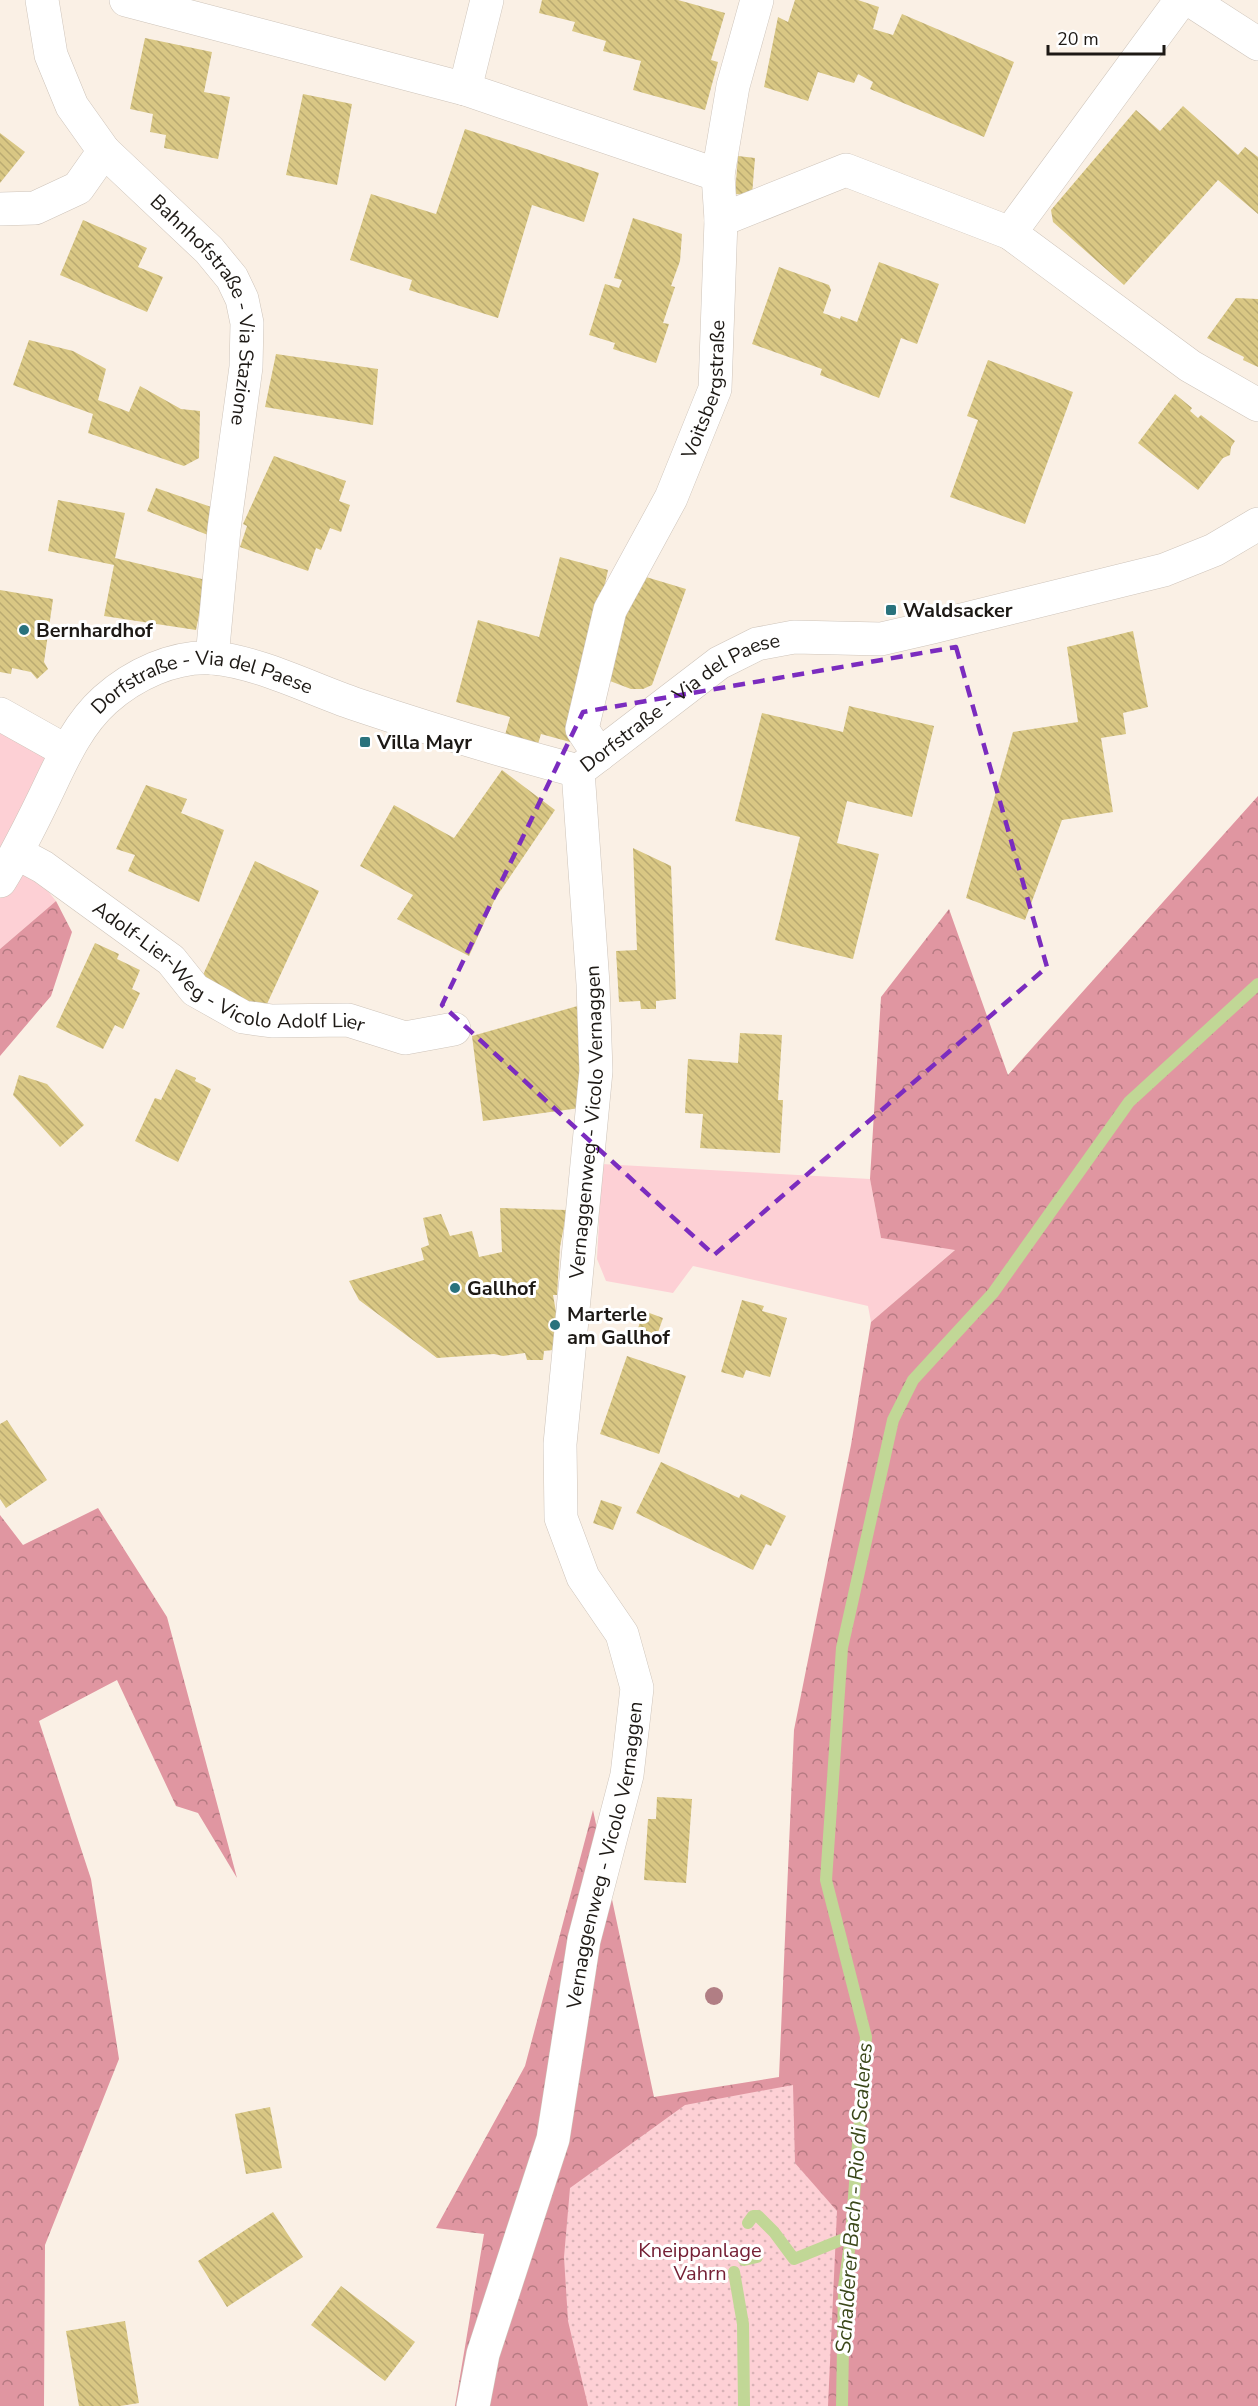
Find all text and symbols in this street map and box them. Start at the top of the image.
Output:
scale bar [1048,18,1164,56]
text: 20 m [1057,27,1099,51]
street label: Bahnhofstraße - Via Stazione [145,188,261,427]
street label: Voitsbergstraße [674,319,731,464]
place label: Waldsacker [903,597,1013,624]
marker: Waldsacker [884,603,898,617]
place label: Bernhardhof [36,617,154,644]
marker: Bernhardhof [17,623,31,637]
street label: Dorfstraße - Via del Paese [574,626,782,778]
street label: Dorfstraße - Via del Paese [85,644,317,720]
place label: Villa Mayr [376,729,472,756]
marker: Villa Mayr [358,735,372,749]
street label: Adolf-Lier-Weg - Vicolo Adolf Lier [87,894,368,1038]
street label: Vernaggenweg - Vicolo Vernaggen [562,964,610,1281]
place label: Gallhof [467,1275,537,1302]
marker: Gallhof [448,1281,462,1295]
place label: Marterle am Gallhof [567,1301,670,1351]
marker: Marterle am Gallhof [548,1318,562,1332]
street label: Vernaggenweg - Vicolo Vernaggen [560,1700,649,2012]
water label: Schalderer Bach - Rio di Scaleres [829,2042,879,2354]
park label: Kneippanlage Vahrn [638,2237,762,2287]

